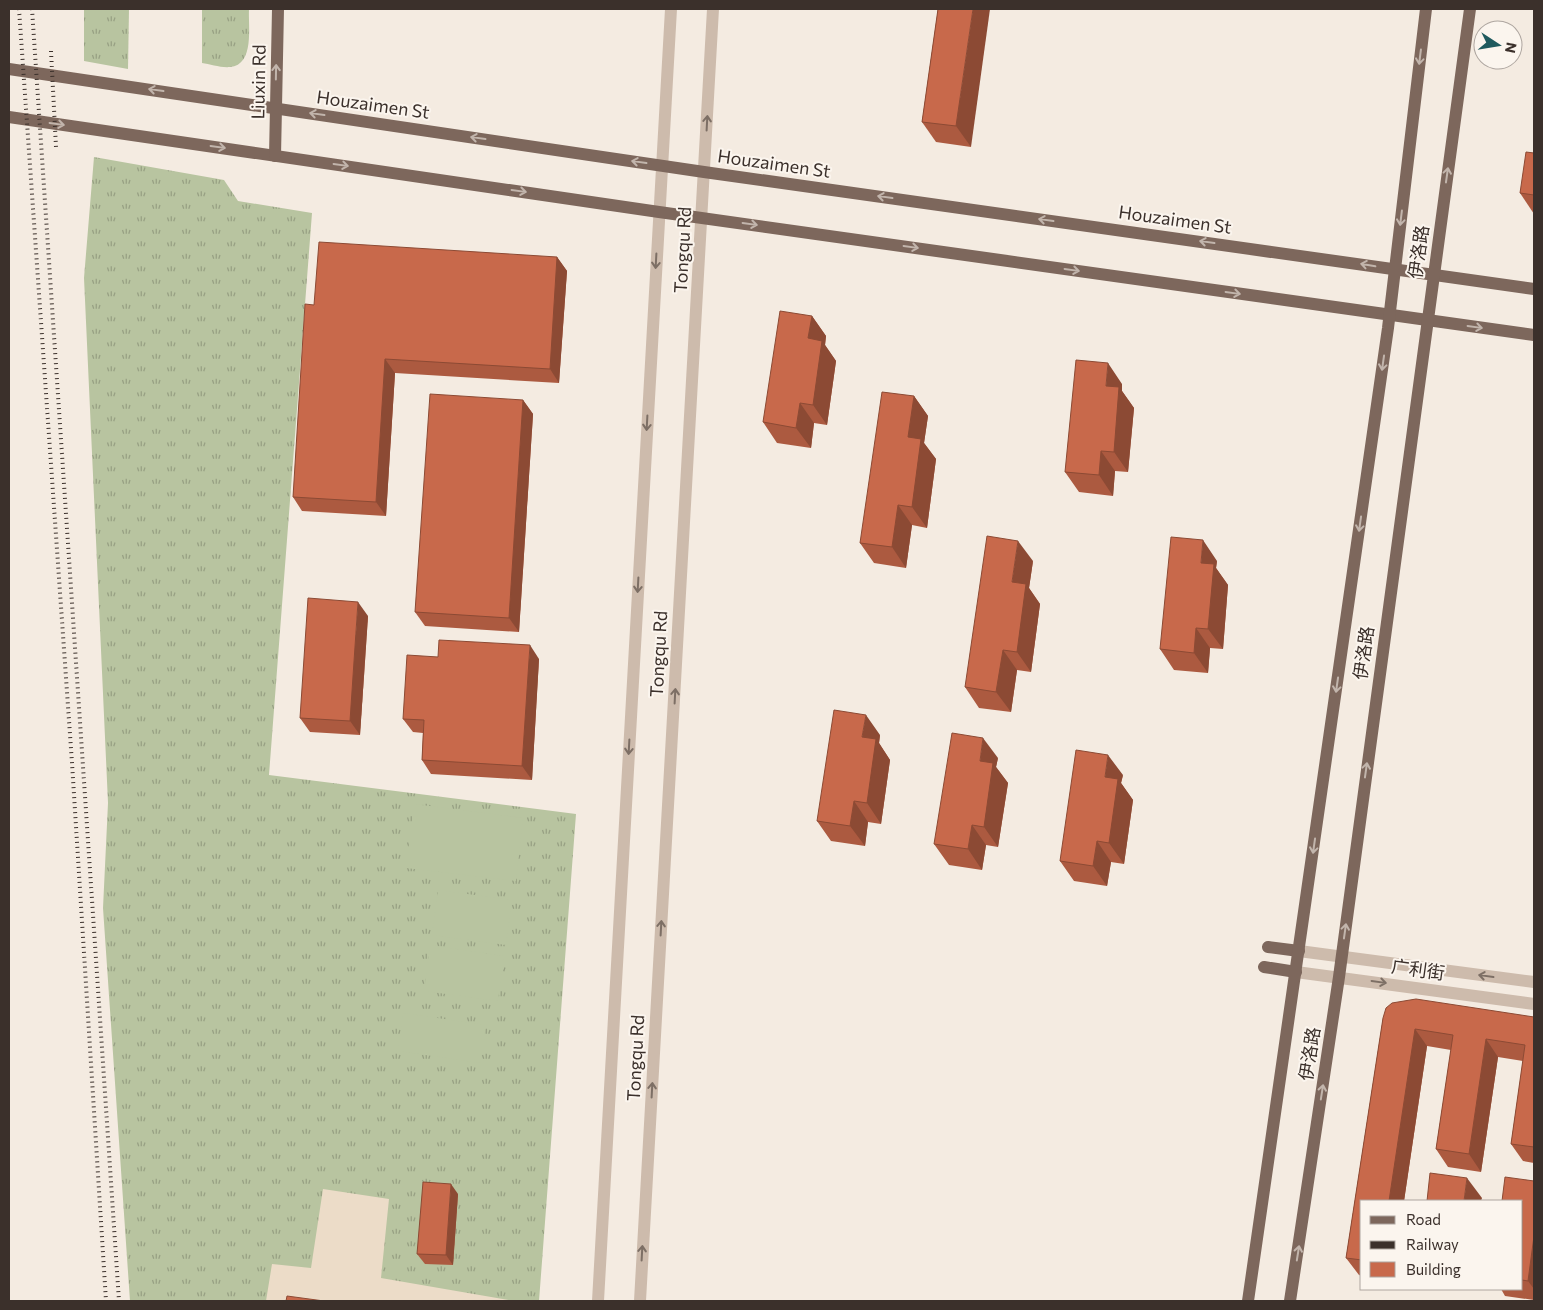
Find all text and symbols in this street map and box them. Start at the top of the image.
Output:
north arrow [1473,20,1523,70]
text: N [1502,41,1521,55]
street label: Liuxin Rd [246,44,270,120]
one-way arrow [1415,49,1425,65]
one-way arrow [271,64,281,80]
one-way arrow [149,85,165,95]
street label: Houzaimen St [315,85,431,123]
one-way arrow [309,109,325,119]
one-way arrow [702,115,711,131]
one-way arrow [49,119,65,129]
one-way arrow [470,133,486,143]
one-way arrow [209,142,225,152]
street label: Houzaimen St [716,144,832,182]
one-way arrow [631,157,647,167]
one-way arrow [332,160,348,170]
one-way arrow [1442,167,1452,183]
one-way arrow [510,187,526,197]
one-way arrow [878,192,894,202]
street label: Houzaimen St [1117,200,1233,238]
street label: Tongqu Rd [669,206,695,294]
one-way arrow [1396,210,1406,226]
one-way arrow [1038,215,1054,225]
one-way arrow [742,219,758,229]
street label: 伊洛路 [1403,224,1433,280]
one-way arrow [1199,237,1215,247]
one-way arrow [903,242,919,252]
one-way arrow [651,252,660,268]
one-way arrow [1360,260,1376,270]
one-way arrow [1064,265,1080,275]
one-way arrow [1225,288,1241,298]
one-way arrow [1467,322,1483,332]
one-way arrow [1377,355,1387,371]
one-way arrow [642,415,651,431]
one-way arrow [1355,516,1365,532]
one-way arrow [633,577,642,593]
street label: Tongqu Rd [645,610,671,698]
street label: 伊洛路 [1348,625,1378,681]
one-way arrow [1332,677,1342,693]
one-way arrow [670,688,679,704]
one-way arrow [624,739,633,755]
one-way arrow [1361,763,1371,779]
one-way arrow [1309,837,1319,853]
one-way arrow [657,920,666,936]
one-way arrow [1340,924,1350,940]
street label: 广利街 [1390,954,1446,984]
one-way arrow [1478,970,1494,980]
one-way arrow [1371,978,1387,988]
street label: Tongqu Rd [622,1014,648,1102]
street label: 伊洛路 [1294,1025,1324,1082]
one-way arrow [647,1083,656,1099]
one-way arrow [1317,1085,1327,1101]
legend [1360,1200,1523,1290]
text: Road [1406,1210,1441,1228]
text: Railway [1406,1235,1459,1253]
one-way arrow [638,1245,647,1261]
one-way arrow [1293,1245,1303,1261]
text: Building [1406,1260,1461,1278]

